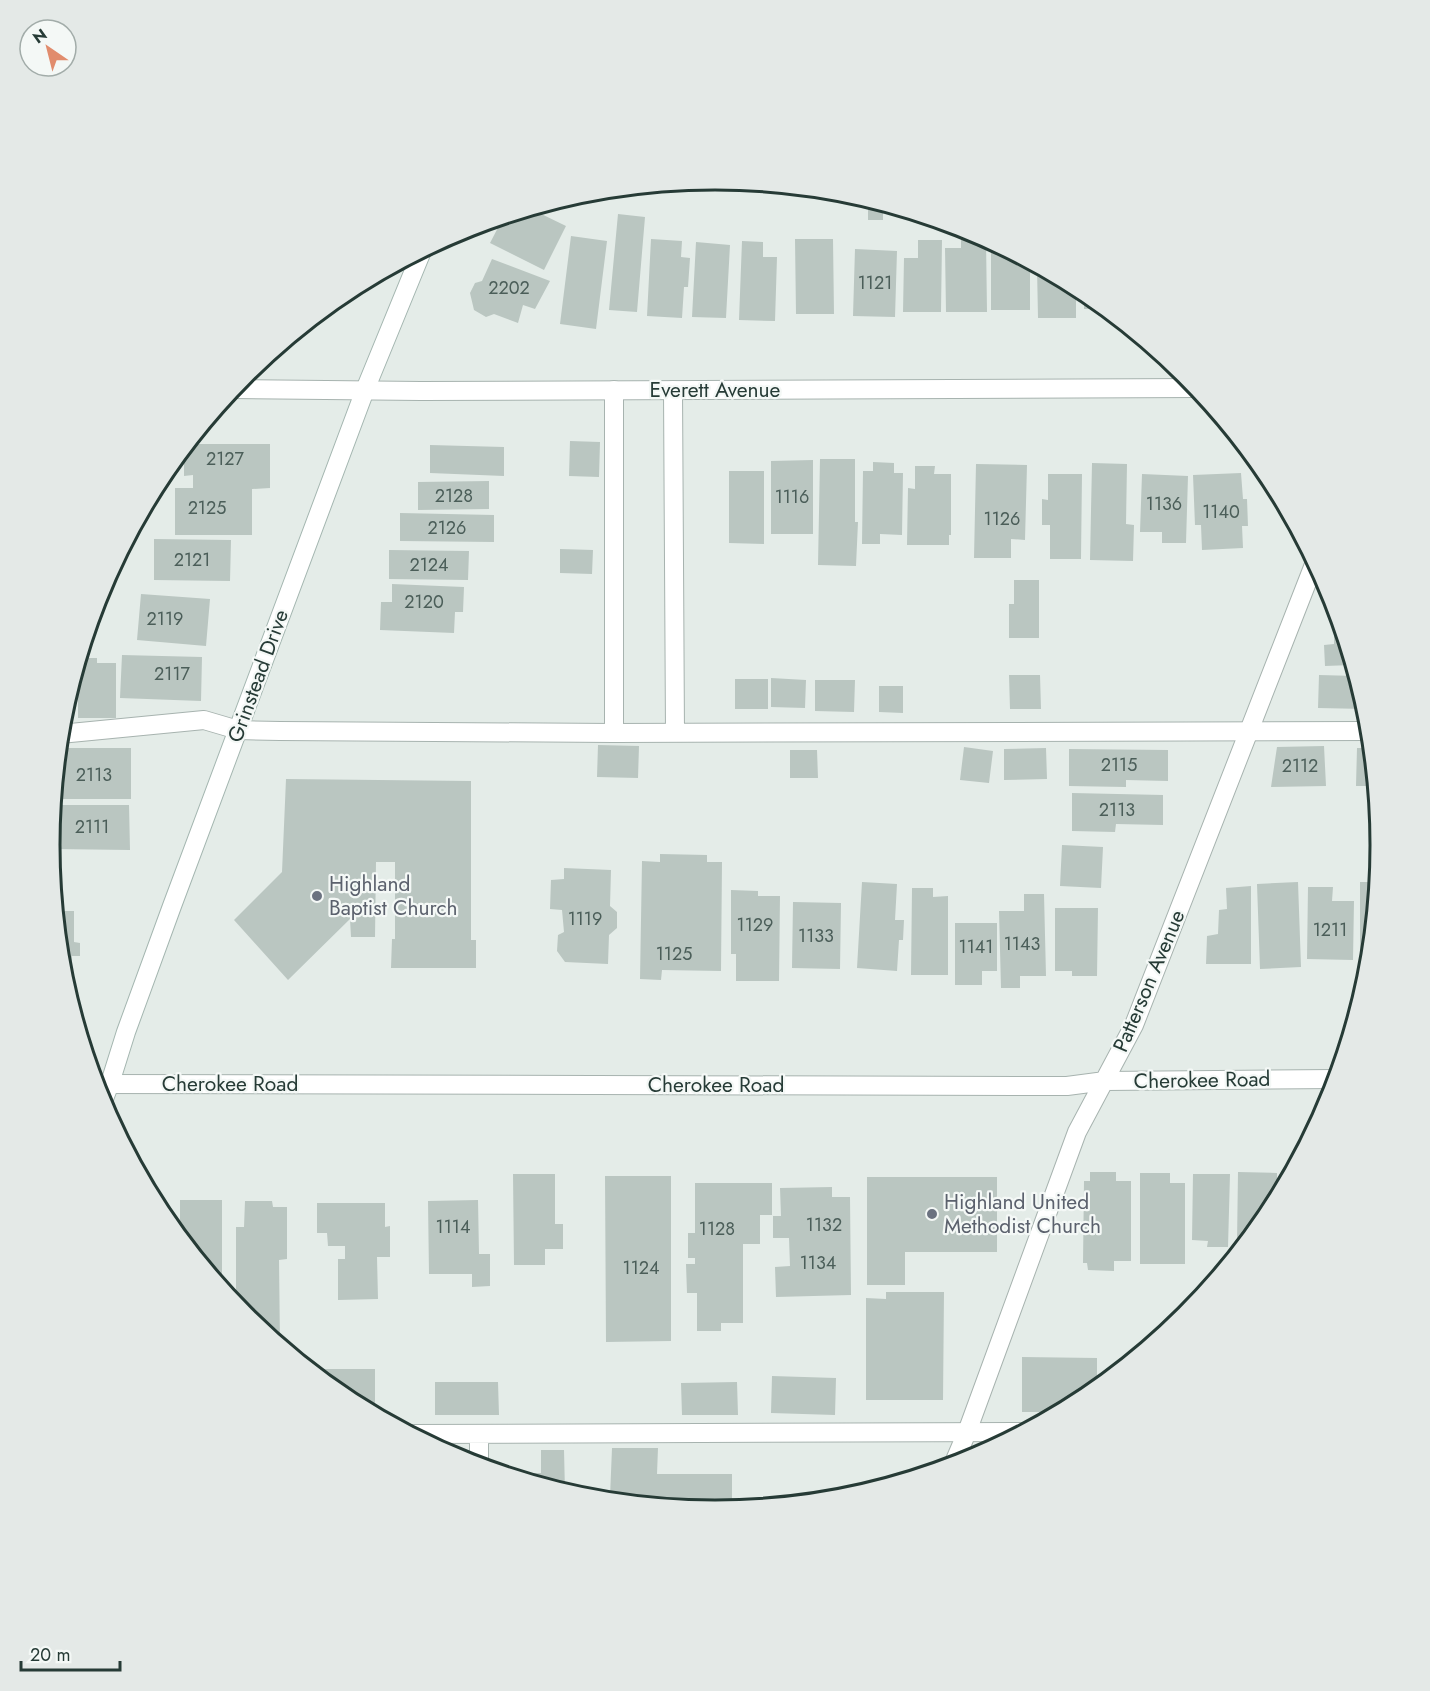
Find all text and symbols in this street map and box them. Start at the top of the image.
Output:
north arrow [18,18,78,78]
text: N [28,23,51,49]
house number: 1121 [858,270,892,296]
house number: 2202 [488,275,530,301]
street label: Everett Avenue [650,375,781,405]
house number: 2127 [206,446,245,472]
house number: 2128 [435,483,473,509]
house number: 1116 [775,484,809,510]
house number: 1136 [1146,491,1182,517]
house number: 2125 [188,495,226,521]
house number: 1140 [1202,499,1240,525]
house number: 1126 [984,506,1020,532]
house number: 2126 [428,515,466,541]
house number: 2121 [174,547,210,573]
house number: 2124 [409,552,449,578]
house number: 2120 [404,589,444,615]
street label: Grinstead Drive [220,605,296,747]
house number: 2119 [147,606,183,632]
house number: 2117 [154,661,190,687]
house number: 2115 [1101,752,1137,778]
house number: 2112 [1282,753,1318,779]
house number: 2113 [76,762,112,788]
house number: 2113 [1099,797,1135,823]
house number: 2111 [75,814,109,840]
place label: Highland Baptist Church [329,869,457,923]
marker: Highland Baptist Church [310,889,324,903]
street label: Patterson Avenue [1106,905,1193,1057]
house number: 1119 [568,906,602,932]
house number: 1129 [737,912,773,938]
house number: 1211 [1313,917,1347,943]
house number: 1133 [798,923,834,949]
house number: 1143 [1004,931,1040,957]
house number: 1141 [959,934,993,960]
house number: 1125 [656,941,692,967]
street label: Cherokee Road [1133,1064,1271,1096]
street label: Cherokee Road [162,1069,298,1099]
street label: Cherokee Road [648,1070,784,1100]
place label: Highland United Methodist Church [944,1187,1101,1241]
marker: Highland United Methodist Church [925,1207,939,1221]
house number: 1132 [806,1212,842,1238]
house number: 1114 [436,1214,470,1240]
house number: 1128 [699,1216,735,1242]
house number: 1134 [800,1250,836,1276]
house number: 1124 [623,1255,659,1281]
scale bar [21,1634,120,1672]
text: 20 m [30,1642,70,1668]

